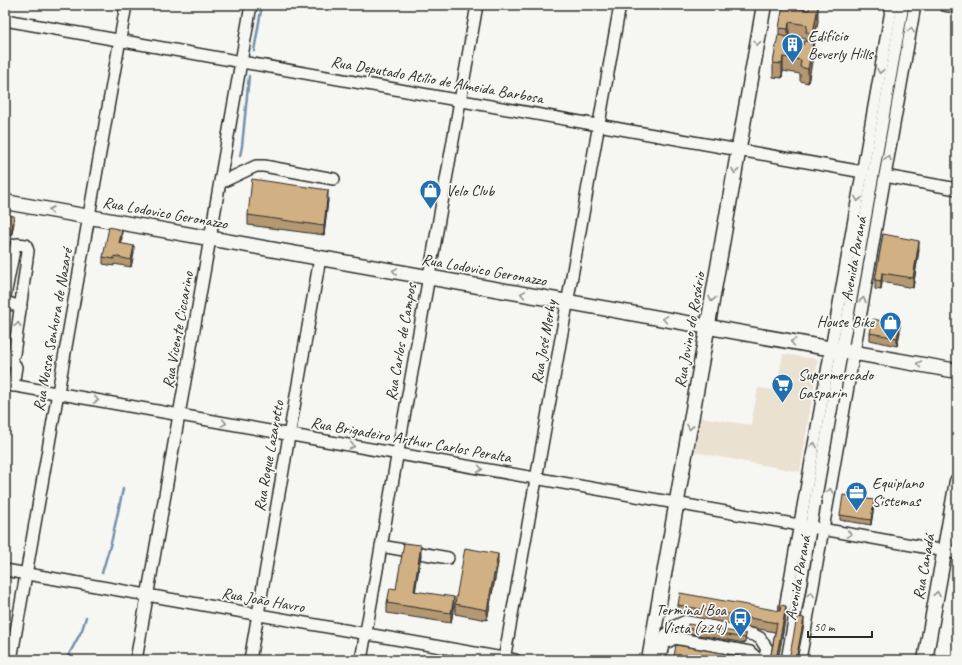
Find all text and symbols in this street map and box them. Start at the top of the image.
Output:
place label: Edifício Beverly Hills [808,26,874,64]
one-way arrow [906,27,915,34]
building icon: Edifício Beverly Hills [780,32,806,65]
one-way arrow [754,40,762,47]
street label: Rua Deputado Atílio de Almeida Barbosa [329,51,546,109]
one-way arrow [877,68,885,74]
one-way arrow [883,155,892,162]
one-way arrow [731,168,740,175]
shop icon: Velo Club [417,178,443,211]
place label: Velo Club [446,181,495,201]
street label: Rua Lodovico Geronazzo [101,192,230,234]
one-way arrow [854,196,863,202]
one-way arrow [48,206,54,215]
street label: Avenida Paraná [837,213,872,303]
street label: Rua Nossa Senhora de Nazaré [29,244,78,413]
street label: Rua Lodovico Geronazzo [420,249,549,291]
one-way arrow [392,267,398,276]
street label: Rua Jovino do Rosário [670,268,710,389]
street label: Rua Vicente Ciccarino [158,269,198,390]
street label: Rua Carlos de Campos [381,280,421,402]
one-way arrow [520,290,526,299]
one-way arrow [709,296,717,303]
street label: Rua José Merhy [527,297,561,385]
one-way arrow [858,297,867,303]
shop icon: House Bike [877,309,903,342]
place label: House Bike [817,312,876,332]
one-way arrow [661,315,668,324]
one-way arrow [13,322,22,328]
one-way arrow [789,338,796,346]
one-way arrow [915,360,922,369]
place label: Supermercado Gasparin [798,365,875,403]
supermarket icon: Supermercado Gasparin [770,371,796,404]
one-way arrow [93,396,99,404]
street label: Rua Roque Lazarotto [249,398,289,513]
street label: Rua Brigadeiro Arthur Carlos Peralta [309,413,514,468]
one-way arrow [221,418,227,427]
one-way arrow [686,424,695,431]
one-way arrow [349,441,355,450]
one-way arrow [809,442,818,449]
one-way arrow [477,464,483,472]
place label: Equiplano Sistemas [872,473,925,511]
office icon: Equiplano Sistemas [844,479,870,512]
one-way arrow [825,488,833,494]
one-way arrow [846,529,852,538]
street label: Rua Canadá [908,531,940,601]
street label: Avenida Paraná [781,532,816,622]
street label: Rua João Havro [220,583,307,617]
one-way arrow [807,591,815,597]
one-way arrow [932,591,940,597]
place label: Terminal Boa Vista (224) [656,600,728,638]
bus stop icon: Terminal Boa Vista (224) [728,606,754,639]
scale bar [808,613,872,639]
text: 50 m [814,619,836,635]

